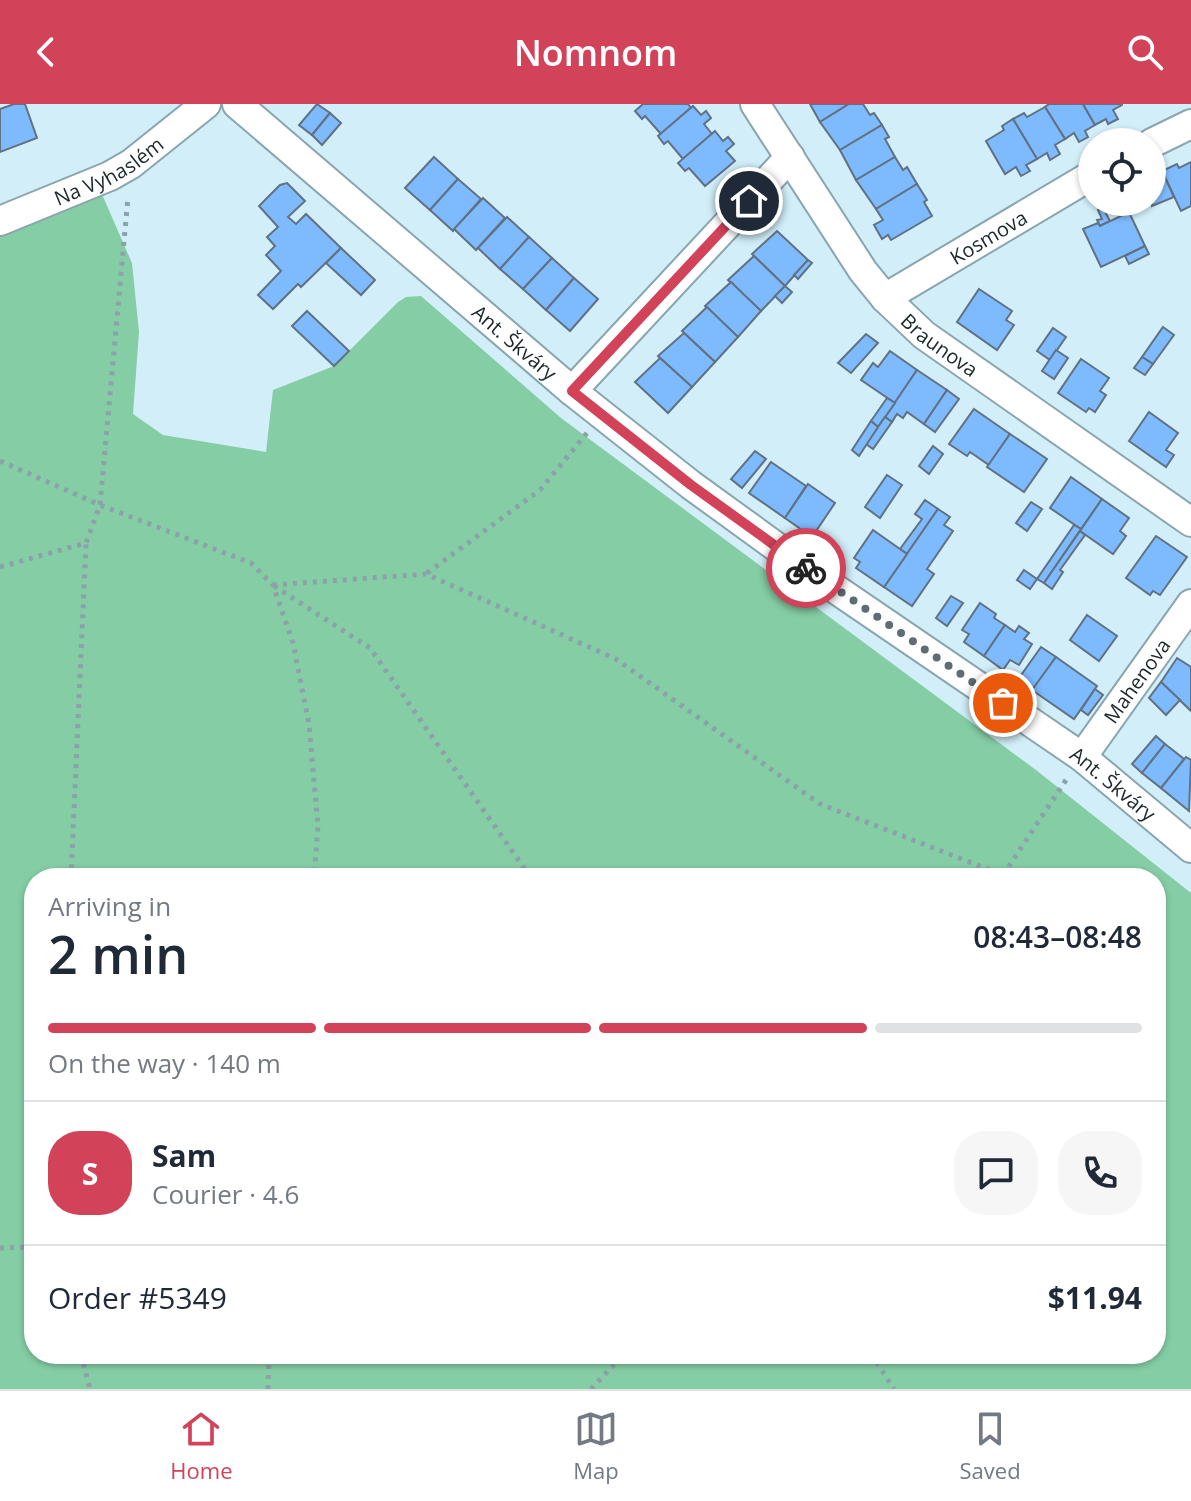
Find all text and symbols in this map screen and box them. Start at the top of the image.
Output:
text: Nomnom [514,28,677,77]
icon: back [24,30,68,74]
icon: search [1123,30,1167,74]
map controls [1078,128,1166,216]
button: locate [1078,128,1166,216]
street label: Na Vyhaslém [50,130,169,211]
pin [715,167,783,235]
icon: home [727,179,771,223]
street label: Kosmova [945,203,1032,270]
street label: Ant. Škváry [467,298,564,387]
street label: Braunova [896,307,984,382]
courier [766,528,846,608]
icon: bike [784,546,828,590]
street label: Mahenova [1097,633,1176,728]
pin [969,669,1037,737]
icon: bag [981,681,1025,725]
street label: Ant. Škváry [1065,740,1162,827]
text: Arriving in [48,888,171,924]
text: 08:43–08:48 [973,916,1142,957]
text: 2 min [48,918,188,989]
text: On the way · 140 m [48,1045,281,1081]
button: chat [954,1131,1038,1215]
button: phone [1058,1131,1142,1215]
text: Sam [152,1135,216,1176]
text: S [82,1153,98,1194]
text: Courier · 4.6 [152,1176,299,1212]
text: Order #5349 [48,1277,227,1318]
text: $11.94 [1048,1277,1142,1318]
tab: Home [170,1407,233,1485]
tab: Map [573,1407,619,1485]
tab: Saved [960,1407,1021,1485]

